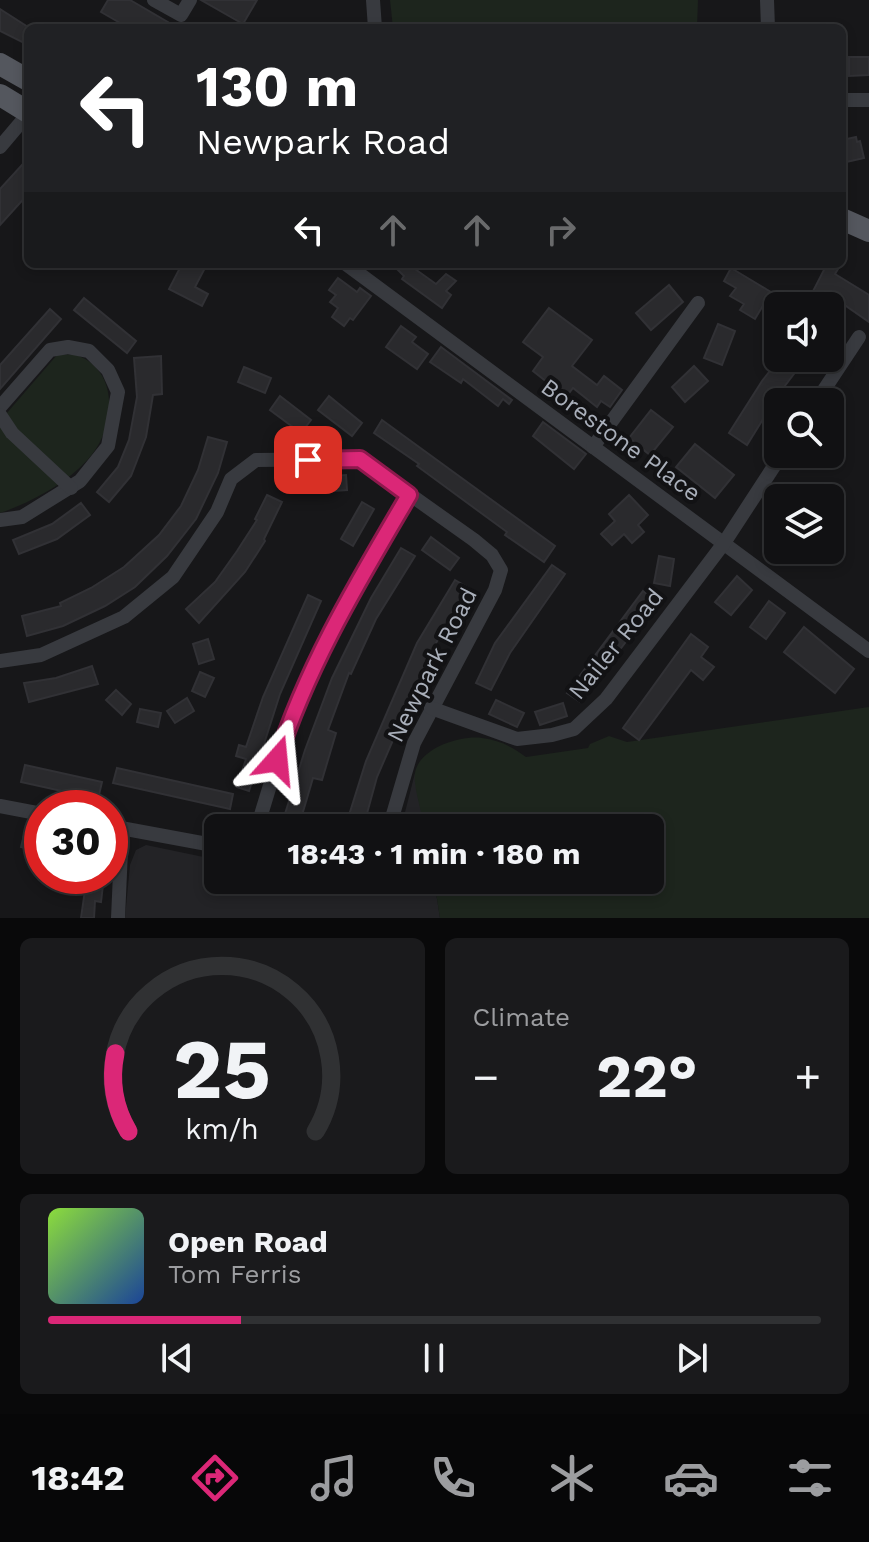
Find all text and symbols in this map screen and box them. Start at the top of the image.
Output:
text: 130 m [196,54,358,120]
icon: left [64,56,168,160]
text: Newpark Road [196,121,450,163]
icon: left [287,208,331,252]
icon: ahead [371,208,415,252]
icon: ahead [455,208,499,252]
icon: right [539,208,583,252]
map controls [764,292,844,564]
button: sound [764,292,844,372]
street label: Borestone Place [536,373,706,507]
button: search [764,388,844,468]
pin [274,426,342,494]
icon: arrive [286,438,330,482]
button: layers [764,484,844,564]
street label: Newpark Road [381,583,483,747]
street label: Nailer Road [563,583,669,705]
position arrow [235,718,319,802]
speed limit sign: 30 [24,790,128,894]
text: 18:43 · 1 min · 180 m [287,836,581,871]
text: Climate [473,1002,570,1032]
text: 25 [173,1021,271,1118]
text: 22° [596,1041,697,1112]
text: − [473,1051,499,1103]
text: + [794,1051,821,1103]
text: km/h [185,1112,259,1146]
text: Open Road [168,1224,328,1259]
text: Tom Ferris [168,1259,301,1289]
icon: previous [155,1336,199,1380]
icon: pause [412,1336,456,1380]
icon: next [670,1336,714,1380]
icon: directions [187,1450,243,1506]
icon: music [306,1450,362,1506]
icon: phone [425,1450,481,1506]
icon: climate [544,1450,600,1506]
icon: car [663,1450,719,1506]
icon: filters [782,1450,838,1506]
text: 18:42 [31,1457,125,1499]

